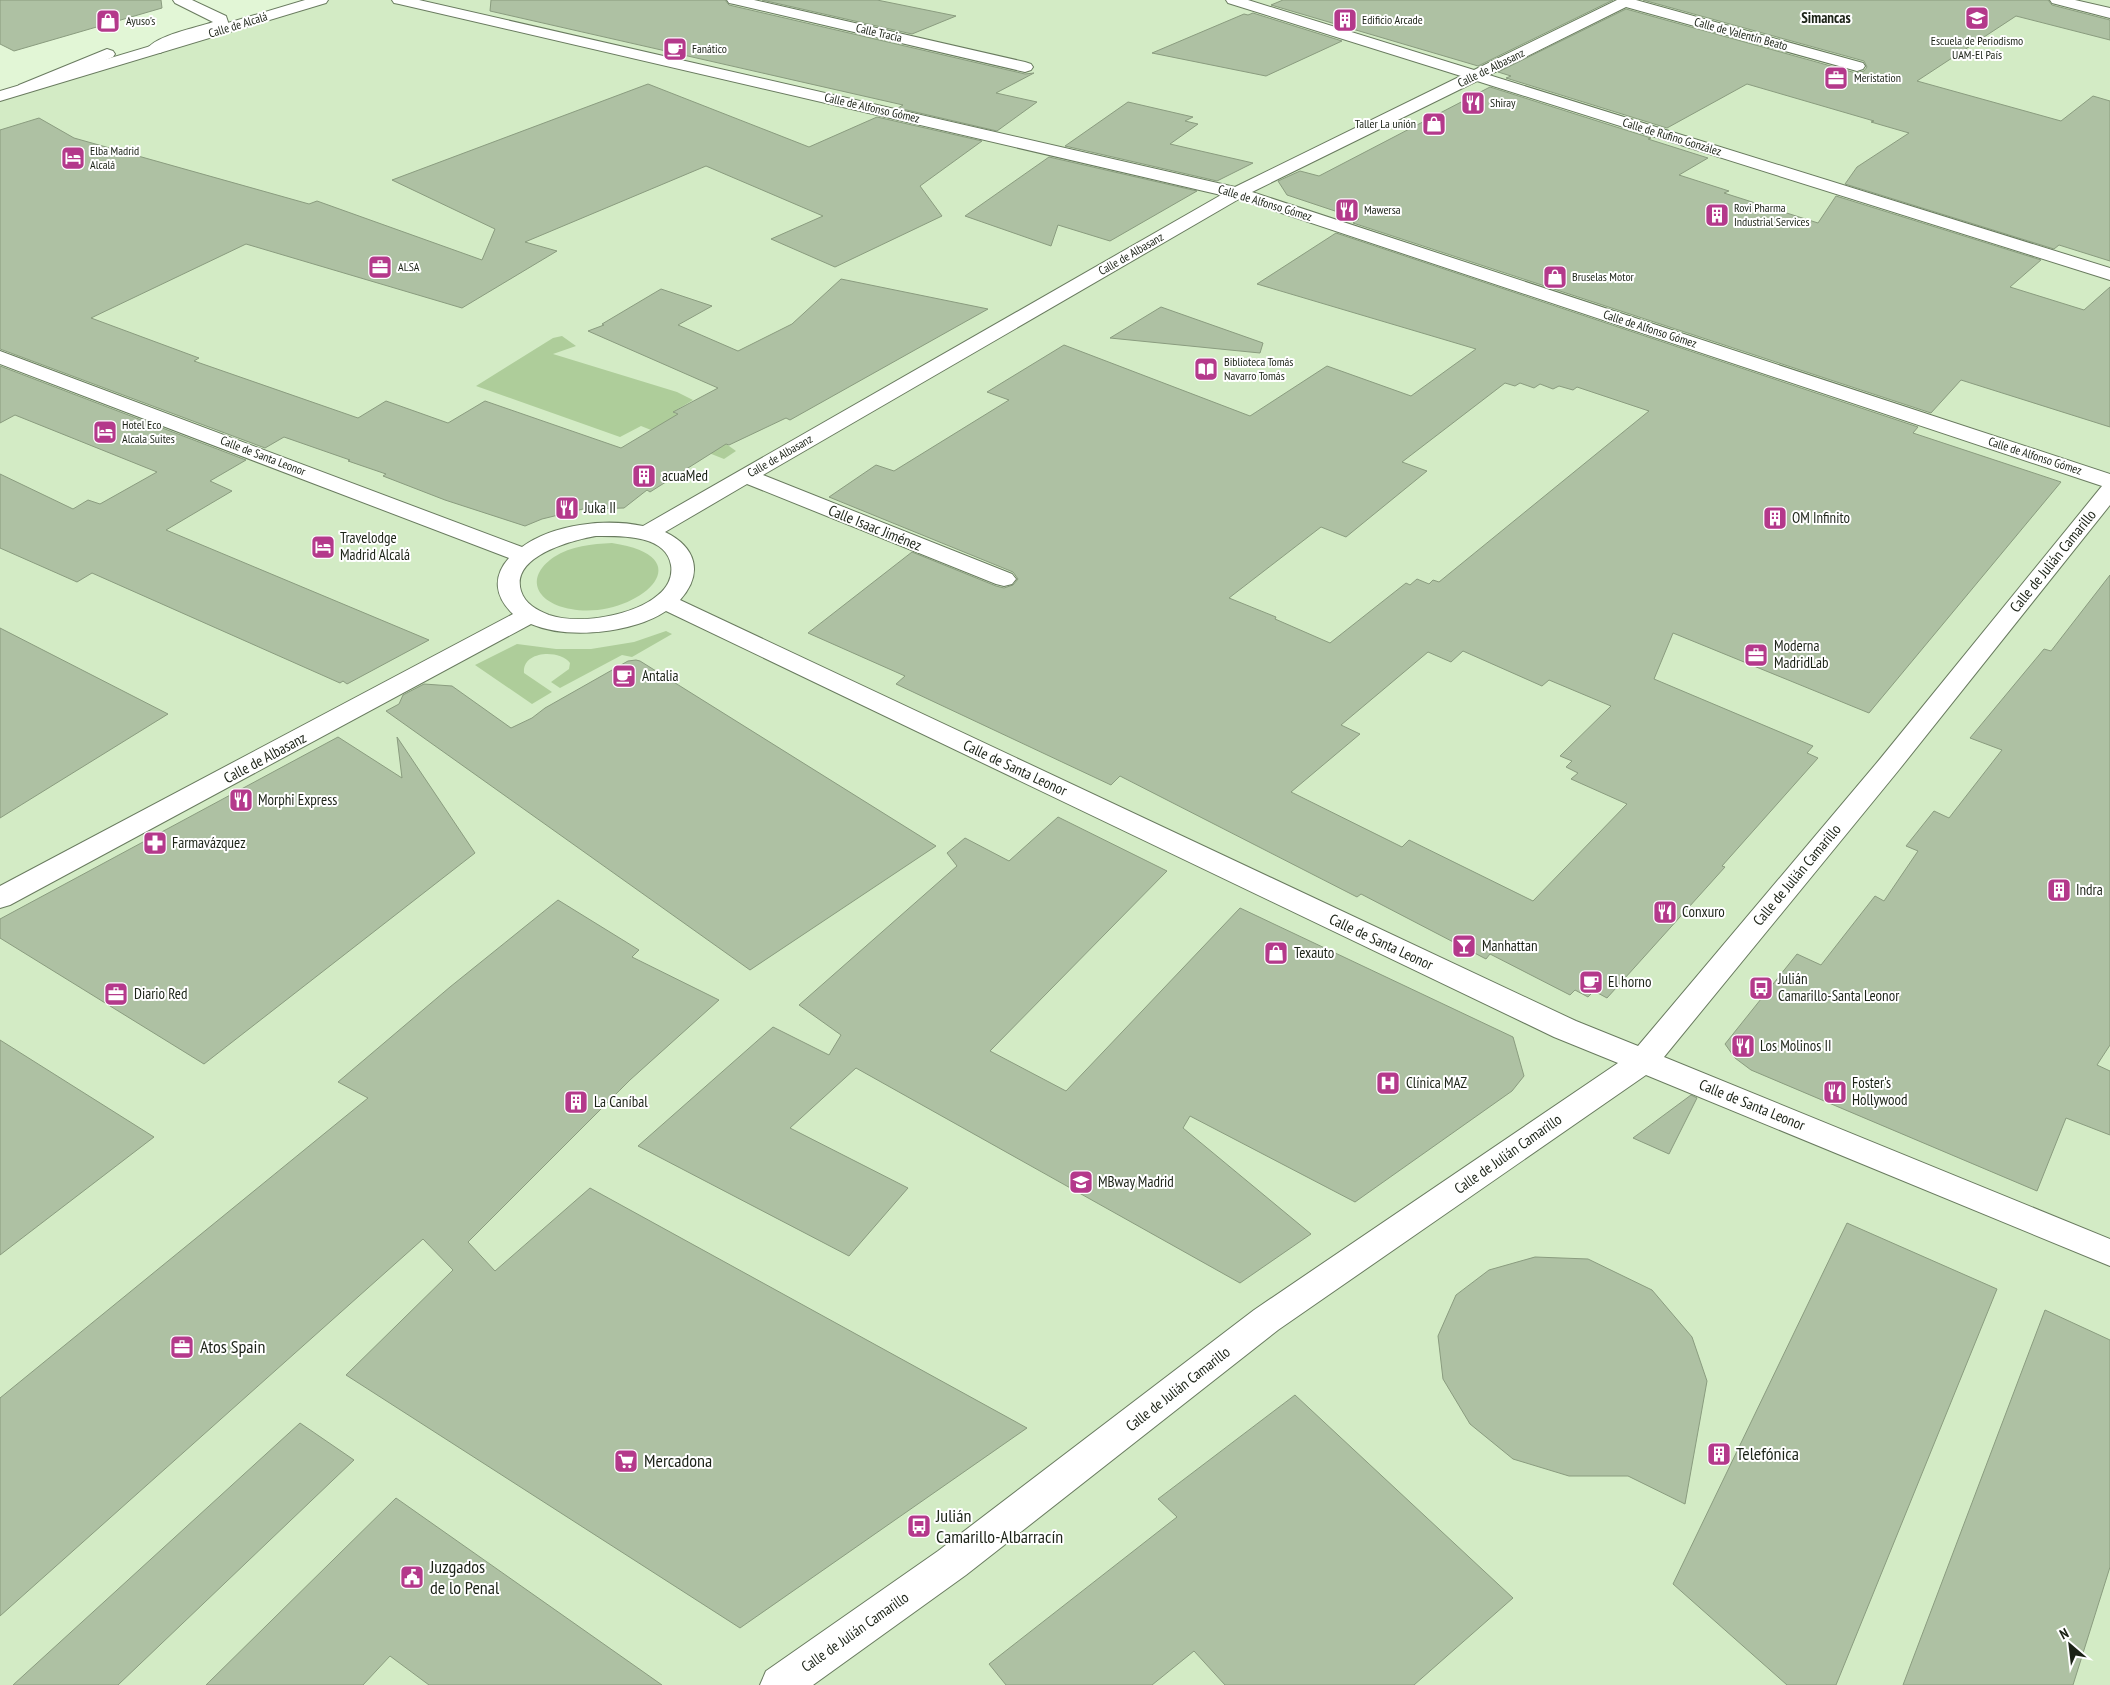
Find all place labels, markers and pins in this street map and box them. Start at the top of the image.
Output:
school or university icon: Escuela de Periodismo UAM-El País [1964,5,1990,31]
building icon: Edificio Arcade [1332,7,1358,33]
shop icon: Ayuso's [95,8,121,34]
place label: Edificio Arcade [1362,12,1423,27]
place label: Ayuso's [126,13,155,28]
place label: Escuela de Periodismo UAM-El País [1931,33,2023,62]
cafe icon: Fanático [662,36,688,62]
place label: Fanático [692,41,727,56]
office icon: Meristation [1823,65,1849,91]
place label: Meristation [1854,70,1901,85]
restaurant icon: Shiray [1460,90,1486,116]
place label: Shiray [1490,95,1516,110]
shop icon: Taller La unión [1421,111,1447,137]
place label: Taller La unión [1355,116,1416,131]
place label: Elba Madrid Alcalá [90,143,139,172]
hotel icon: Elba Madrid Alcalá [60,145,86,171]
restaurant icon: Mawersa [1334,197,1360,223]
place label: Rovi Pharma Industrial Services [1734,200,1810,229]
place label: Mawersa [1364,202,1401,217]
building icon: Rovi Pharma Industrial Services [1704,202,1730,228]
office icon: ALSA [367,254,393,280]
place label: ALSA [398,259,420,274]
shop icon: Bruselas Motor [1542,264,1568,290]
place label: Bruselas Motor [1572,269,1635,284]
place label: Biblioteca Tomás Navarro Tomás [1224,354,1293,383]
library icon: Biblioteca Tomás Navarro Tomás [1193,356,1219,382]
place label: Hotel Eco Alcala Suites [122,417,175,446]
hotel icon: Hotel Eco Alcala Suites [92,419,118,445]
building icon: acuaMed [631,463,657,489]
place label: acuaMed [662,466,708,485]
restaurant icon: Juka II [554,495,580,521]
place label: Juka II [583,498,616,517]
building icon: OM Infinito [1762,505,1788,531]
place label: OM Infinito [1792,508,1850,527]
place label: Travelodge Madrid Alcalá [340,528,410,564]
hotel icon: Travelodge Madrid Alcalá [310,534,336,560]
place label: Moderna MadridLab [1774,636,1828,672]
office icon: Moderna MadridLab [1743,642,1769,668]
cafe icon: Antalia [611,663,637,689]
place label: Antalia [642,666,679,685]
restaurant icon: Morphi Express [228,787,254,813]
place label: Morphi Express [258,790,337,809]
pharmacy icon: Farmavázquez [142,830,168,856]
place label: Farmavázquez [172,833,246,852]
building icon: Indra [2046,877,2072,903]
place label: Indra [2076,880,2103,899]
restaurant icon: Conxuro [1652,899,1678,925]
place label: Conxuro [1682,902,1725,921]
bar icon: Manhattan [1451,933,1477,959]
place label: Manhattan [1482,936,1538,955]
shop icon: Texauto [1263,940,1289,966]
place label: Texauto [1294,943,1334,962]
cafe icon: El horno [1578,969,1604,995]
place label: Julián Camarillo-Santa Leonor [1777,969,1900,1005]
place label: El horno [1608,972,1651,991]
bus stop icon: Julián Camarillo-Santa Leonor [1748,975,1774,1001]
office icon: Diario Red [103,981,129,1007]
place label: Diario Red [134,984,187,1003]
restaurant icon: Los Molinos II [1730,1033,1756,1059]
place label: Los Molinos II [1760,1036,1831,1055]
hospital icon: Clínica MAZ [1375,1070,1401,1096]
place label: Clínica MAZ [1406,1073,1467,1092]
place label: Foster's Hollywood [1852,1073,1907,1109]
restaurant icon: Foster's Hollywood [1822,1079,1848,1105]
building icon: La Caníbal [563,1089,589,1115]
place label: La Caníbal [594,1092,648,1111]
school or university icon: MBway Madrid [1068,1169,1094,1195]
place label: MBway Madrid [1098,1172,1174,1191]
office icon: Atos Spain [169,1334,195,1360]
place label: Atos Spain [200,1335,265,1358]
building icon: Telefónica [1706,1441,1732,1467]
place label: Telefónica [1736,1442,1799,1465]
supermarket icon: Mercadona [613,1448,639,1474]
place label: Mercadona [644,1449,712,1472]
place label: Julián Camarillo-Albarracín [935,1504,1063,1548]
bus stop icon: Julián Camarillo-Albarracín [906,1513,932,1539]
place label: Juzgados de lo Penal [429,1555,500,1599]
public building icon: Juzgados de lo Penal [399,1564,425,1590]

